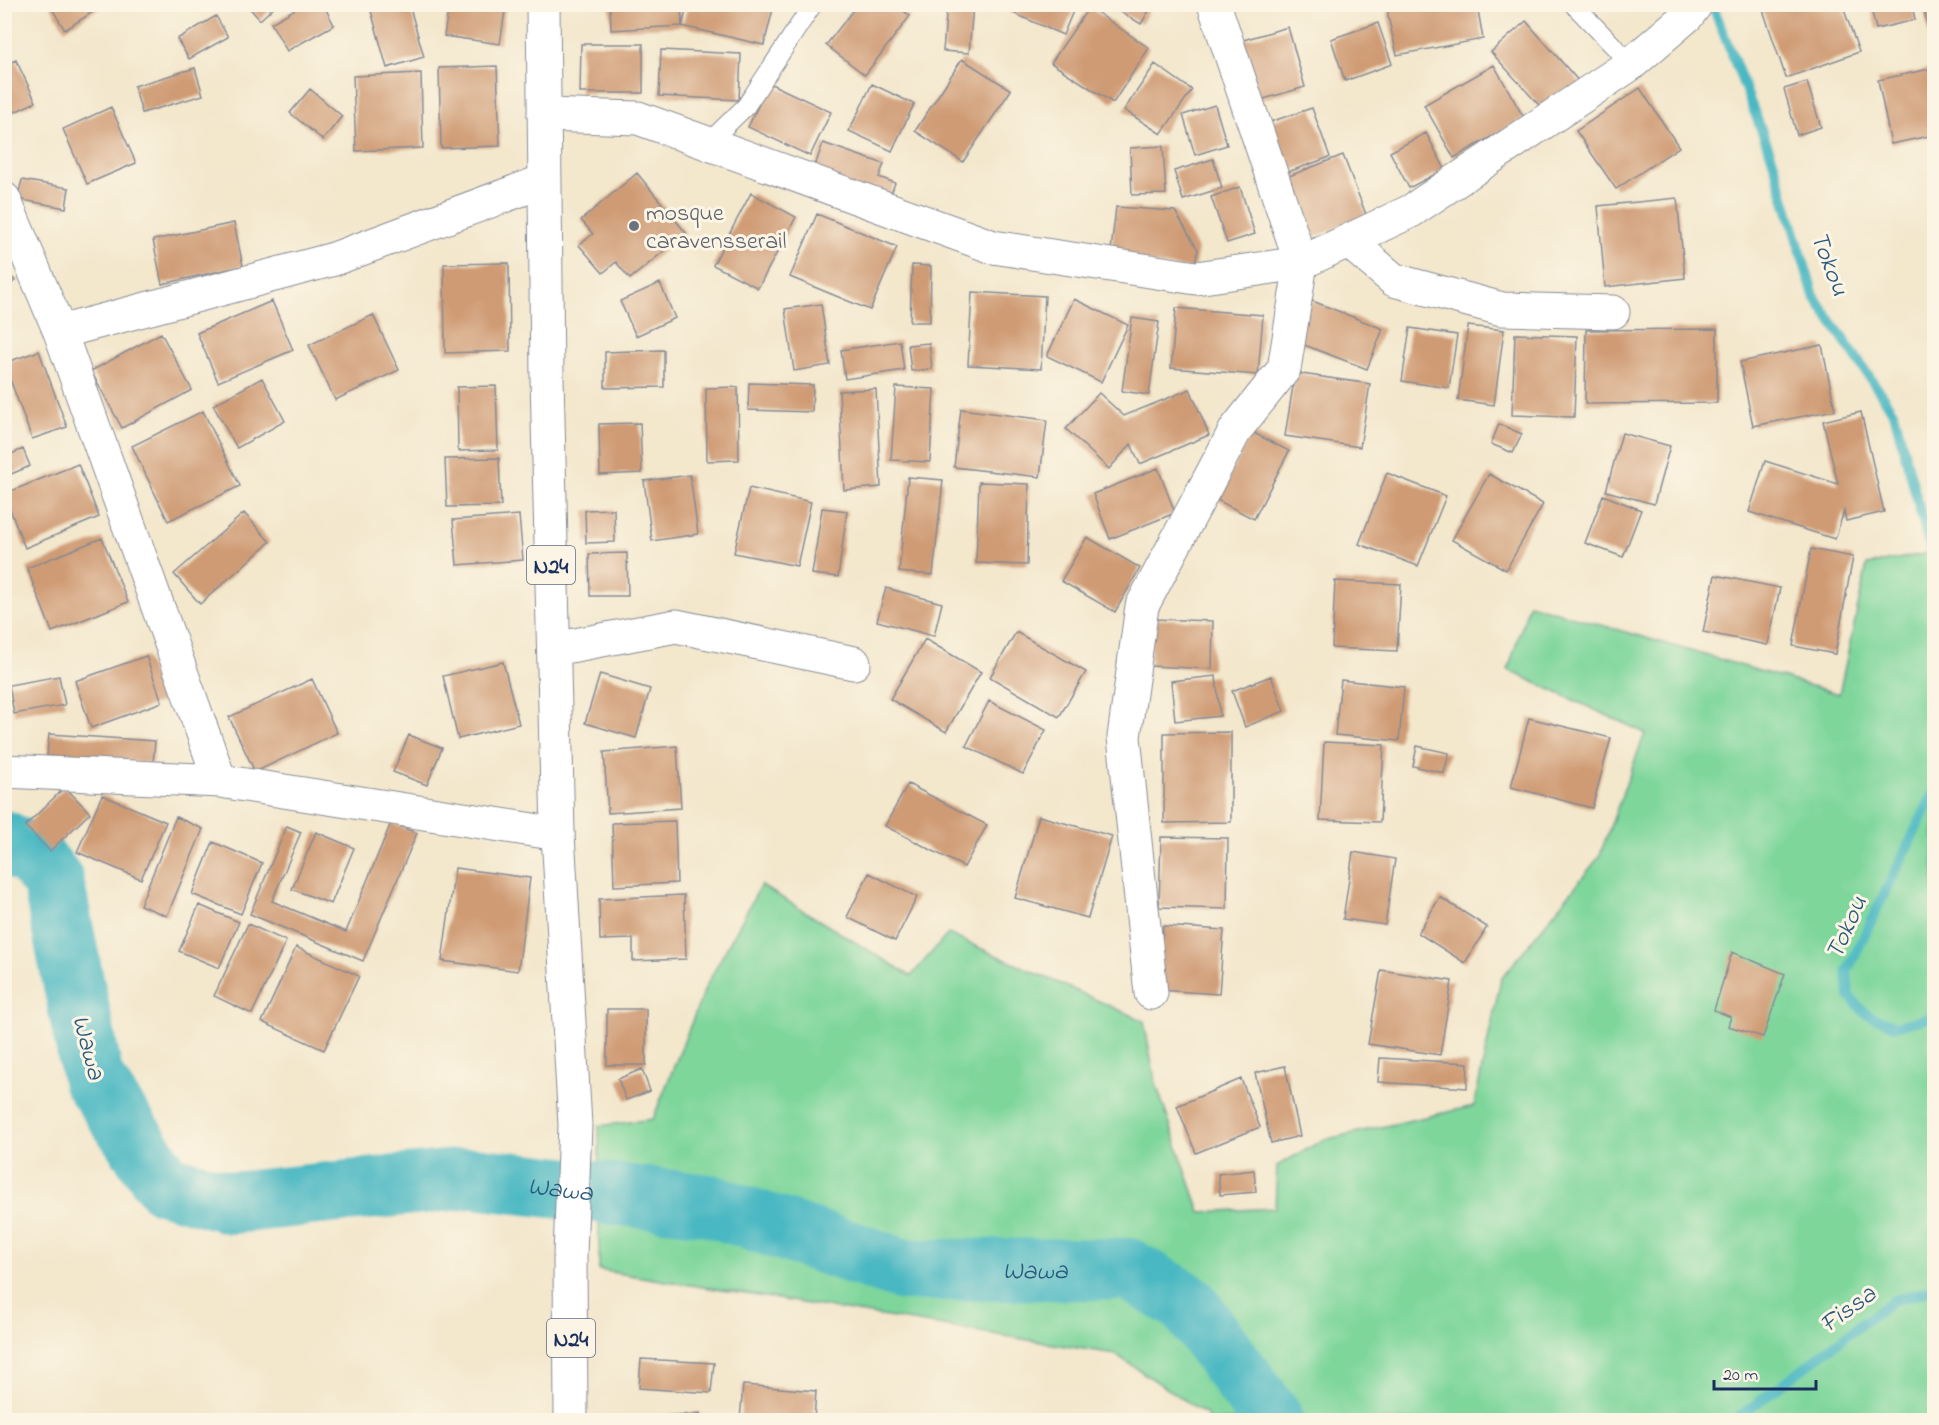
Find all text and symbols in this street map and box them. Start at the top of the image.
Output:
place label: mosque caravensserail [646,197,787,260]
marker: mosque caravensserail [627,219,641,233]
water label: Tokou [1799,226,1858,302]
road number: N24 [527,546,575,584]
water label: Tokou [1817,890,1879,966]
water label: Wawa [60,1011,114,1085]
water label: Wawa [526,1168,596,1214]
water label: Wawa [1002,1253,1069,1292]
water label: Fissa [1812,1276,1886,1344]
road number: N24 [547,1319,595,1357]
scale bar [1714,1353,1816,1391]
text: 20 m [1723,1363,1758,1389]

